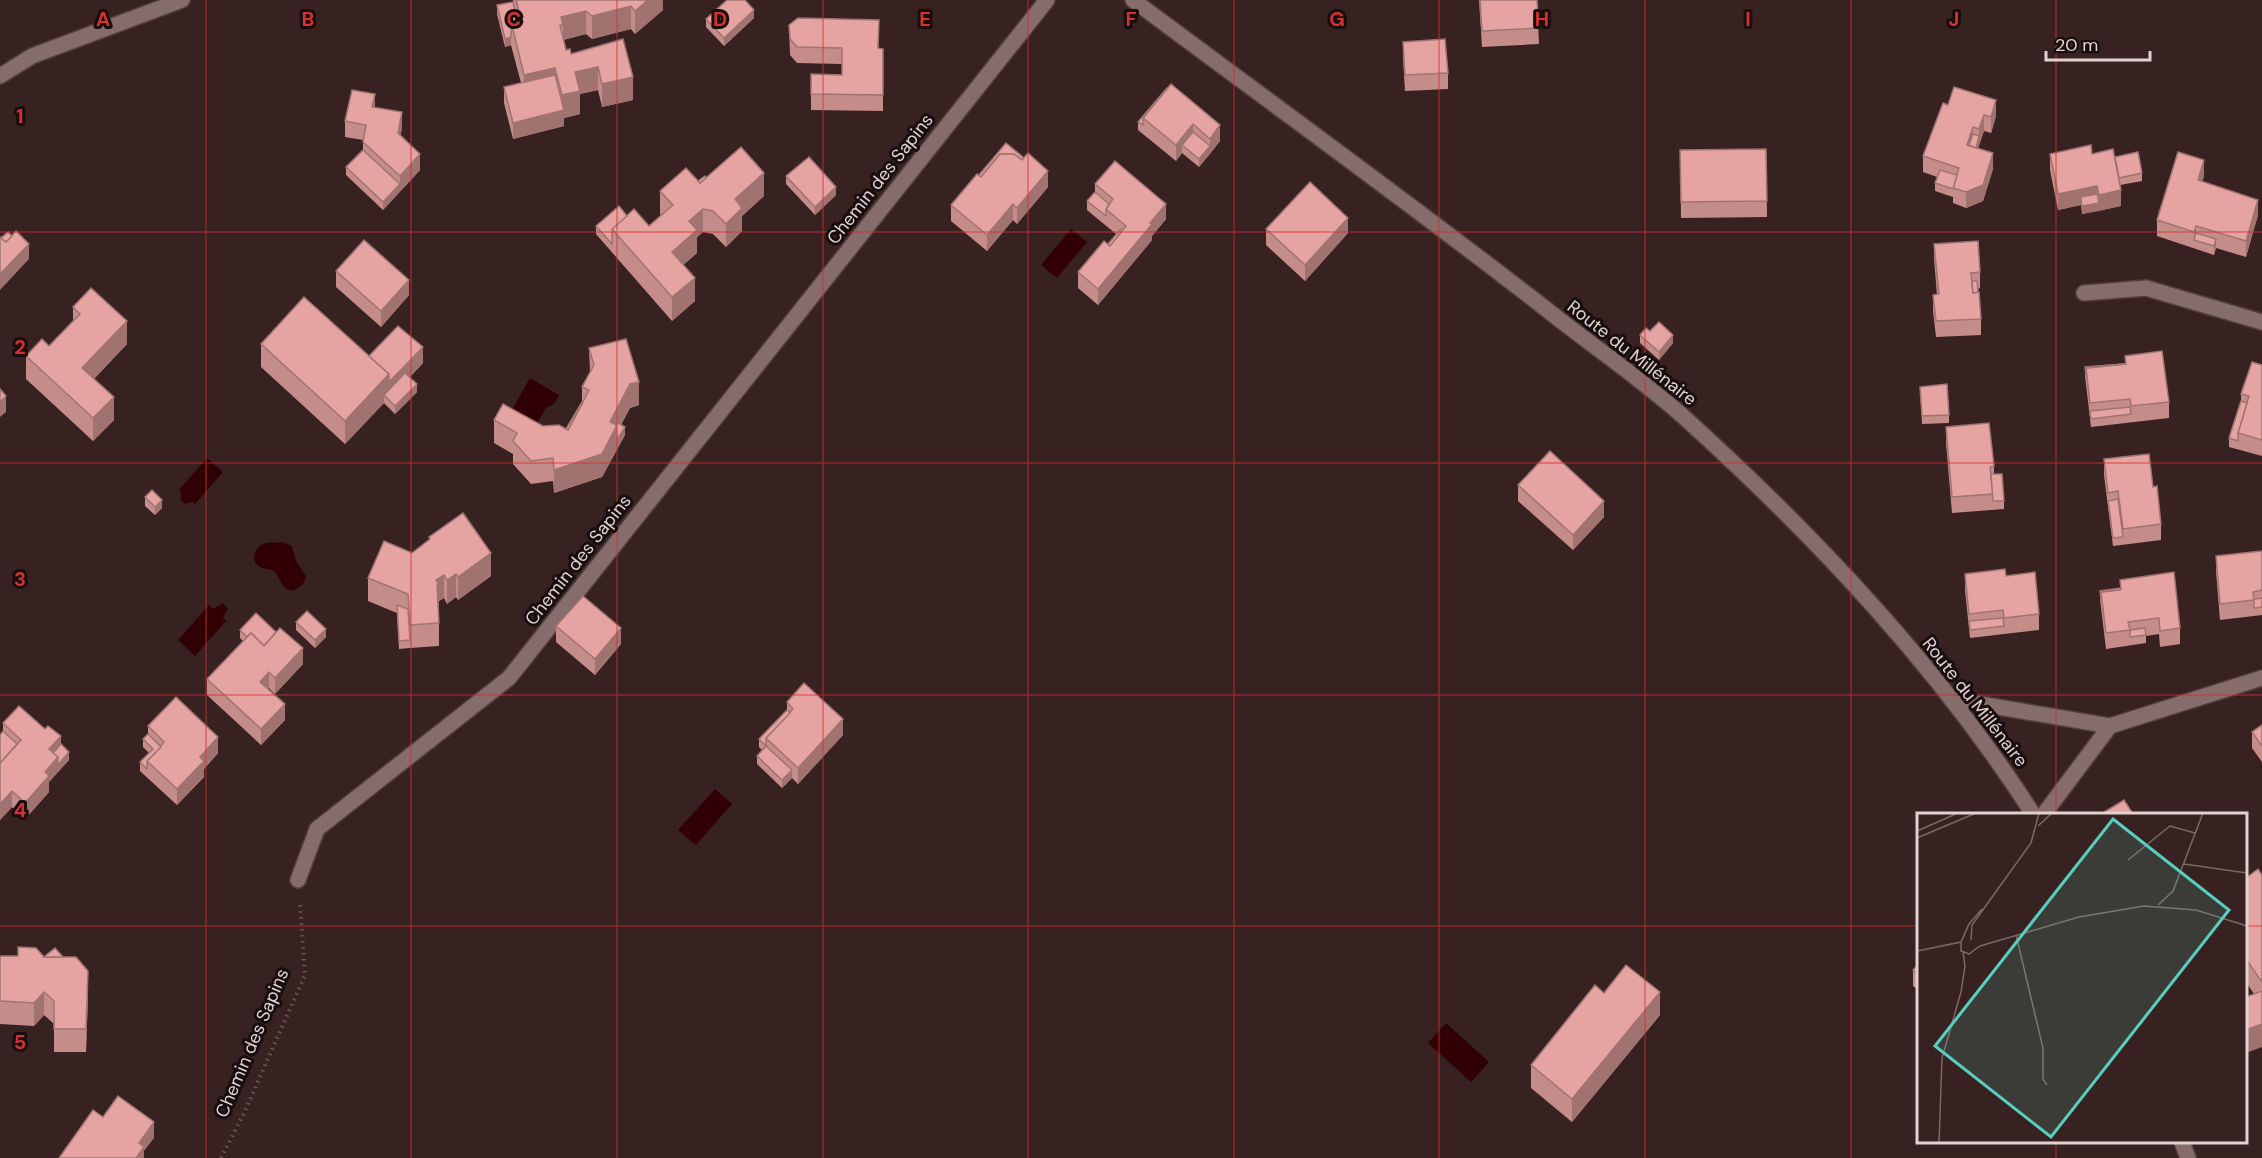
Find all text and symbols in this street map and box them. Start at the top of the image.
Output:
text: A [96,6,110,32]
text: B [302,6,314,32]
text: C [507,6,521,32]
text: D [713,6,727,32]
text: E [919,6,931,32]
text: F [1125,6,1137,32]
text: G [1329,6,1345,32]
text: H [1535,6,1549,32]
text: I [1745,6,1751,32]
text: J [1949,6,1959,32]
scale bar [2046,24,2150,62]
text: 20 m [2055,33,2098,57]
text: 1 [16,103,24,129]
street label: Chemin des Sapins [821,109,939,249]
street label: Route du Millénaire [1562,295,1702,411]
text: 2 [14,334,26,360]
street label: Chemin des Sapins [519,490,637,630]
text: 3 [14,566,26,592]
street label: Route du Millénaire [1917,632,2033,772]
text: 4 [14,797,27,823]
inset map [1917,813,2247,1143]
street label: Chemin des Sapins [210,965,294,1121]
text: 5 [14,1029,26,1055]

